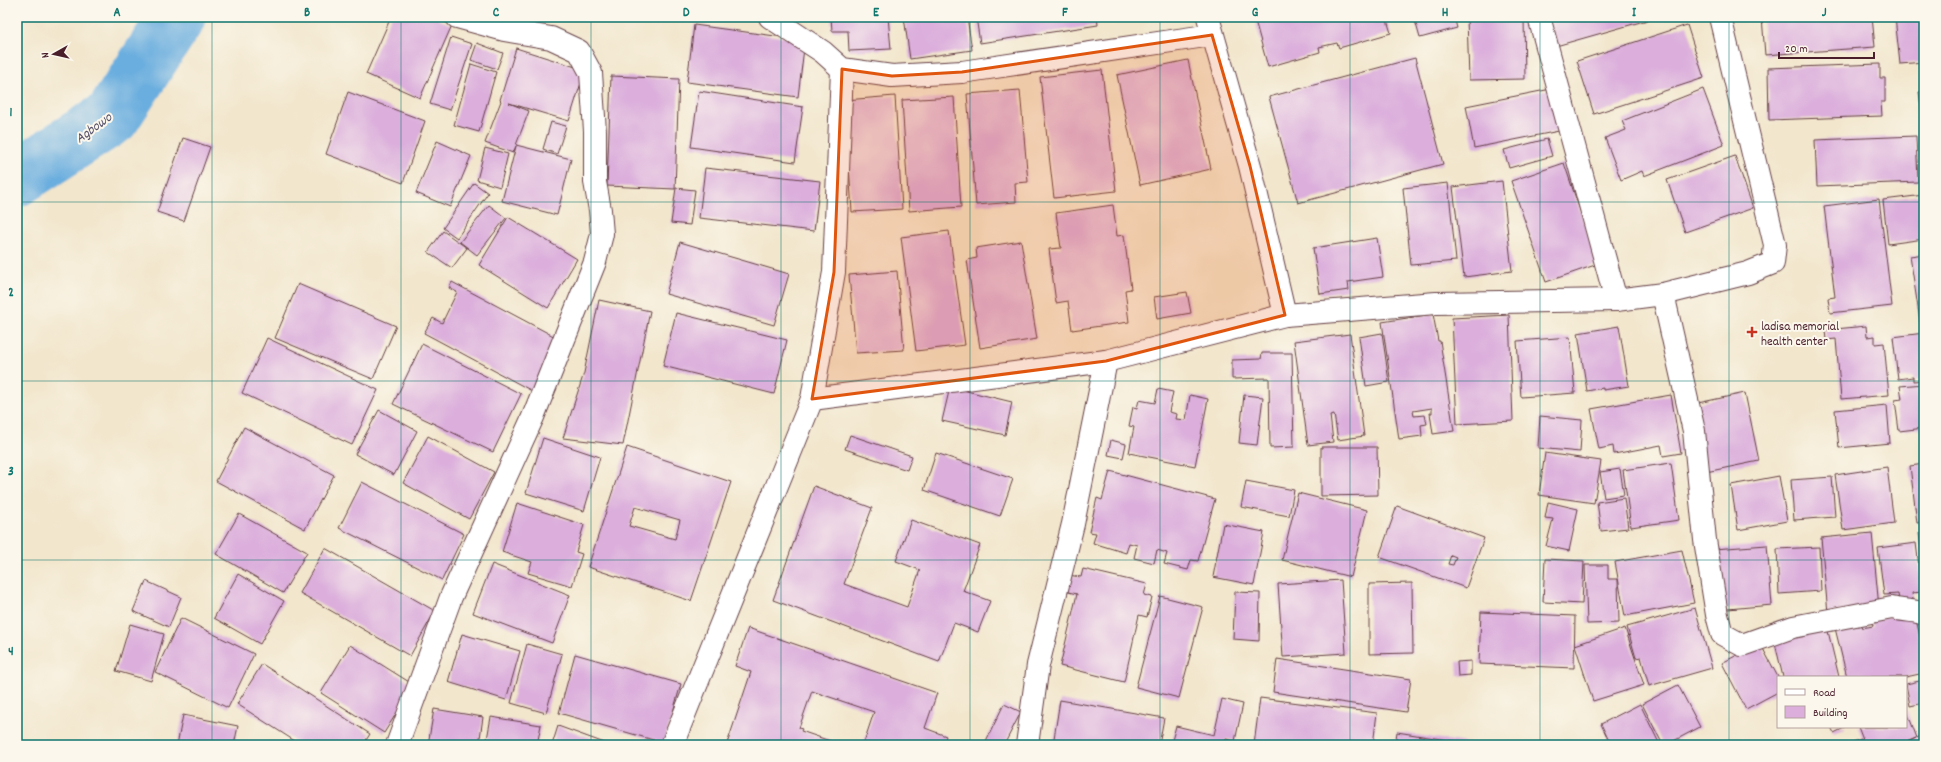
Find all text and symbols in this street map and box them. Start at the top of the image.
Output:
text: A [113,4,121,23]
text: B [304,4,310,23]
text: C [493,4,500,23]
text: D [683,4,690,23]
text: E [873,4,880,23]
text: F [1062,4,1068,23]
text: G [1252,4,1259,23]
text: H [1442,4,1449,23]
text: I [1632,4,1637,23]
text: J [1822,4,1827,23]
north arrow [34,34,74,74]
scale bar [1779,34,1874,60]
text: 20 m [1785,41,1808,58]
text: N [38,51,54,59]
text: 1 [10,104,13,123]
water label: Agbowo [72,108,117,149]
text: 2 [8,284,14,303]
place label: ladisa memorial health center [1761,318,1839,352]
marker: ladisa memorial health center [1746,326,1758,338]
text: 3 [8,463,14,482]
text: 4 [8,643,14,662]
legend [1777,676,1907,728]
text: Road [1813,685,1835,702]
text: Building [1813,705,1848,722]

